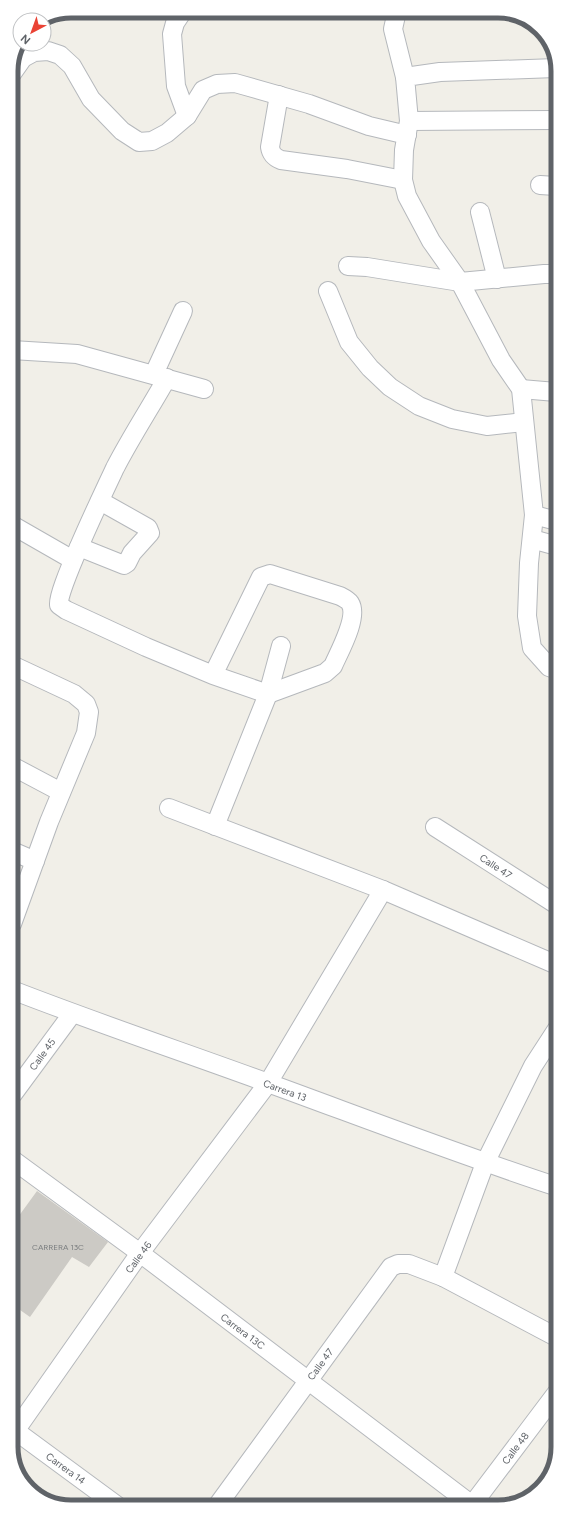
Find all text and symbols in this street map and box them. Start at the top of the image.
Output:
north arrow [12,12,52,52]
text: N [18,31,33,47]
street label: Calle 47 [477,851,515,882]
street label: Calle 45 [26,1035,59,1073]
street label: Carrera 13 [261,1077,308,1104]
street label: Calle 46 [122,1238,155,1276]
house number: CARRERA 13C [32,1242,84,1252]
street label: Carrera 13C [218,1310,267,1352]
street label: Calle 47 [304,1345,337,1383]
street label: Calle 48 [499,1430,532,1467]
street label: Carrera 14 [43,1450,88,1487]

